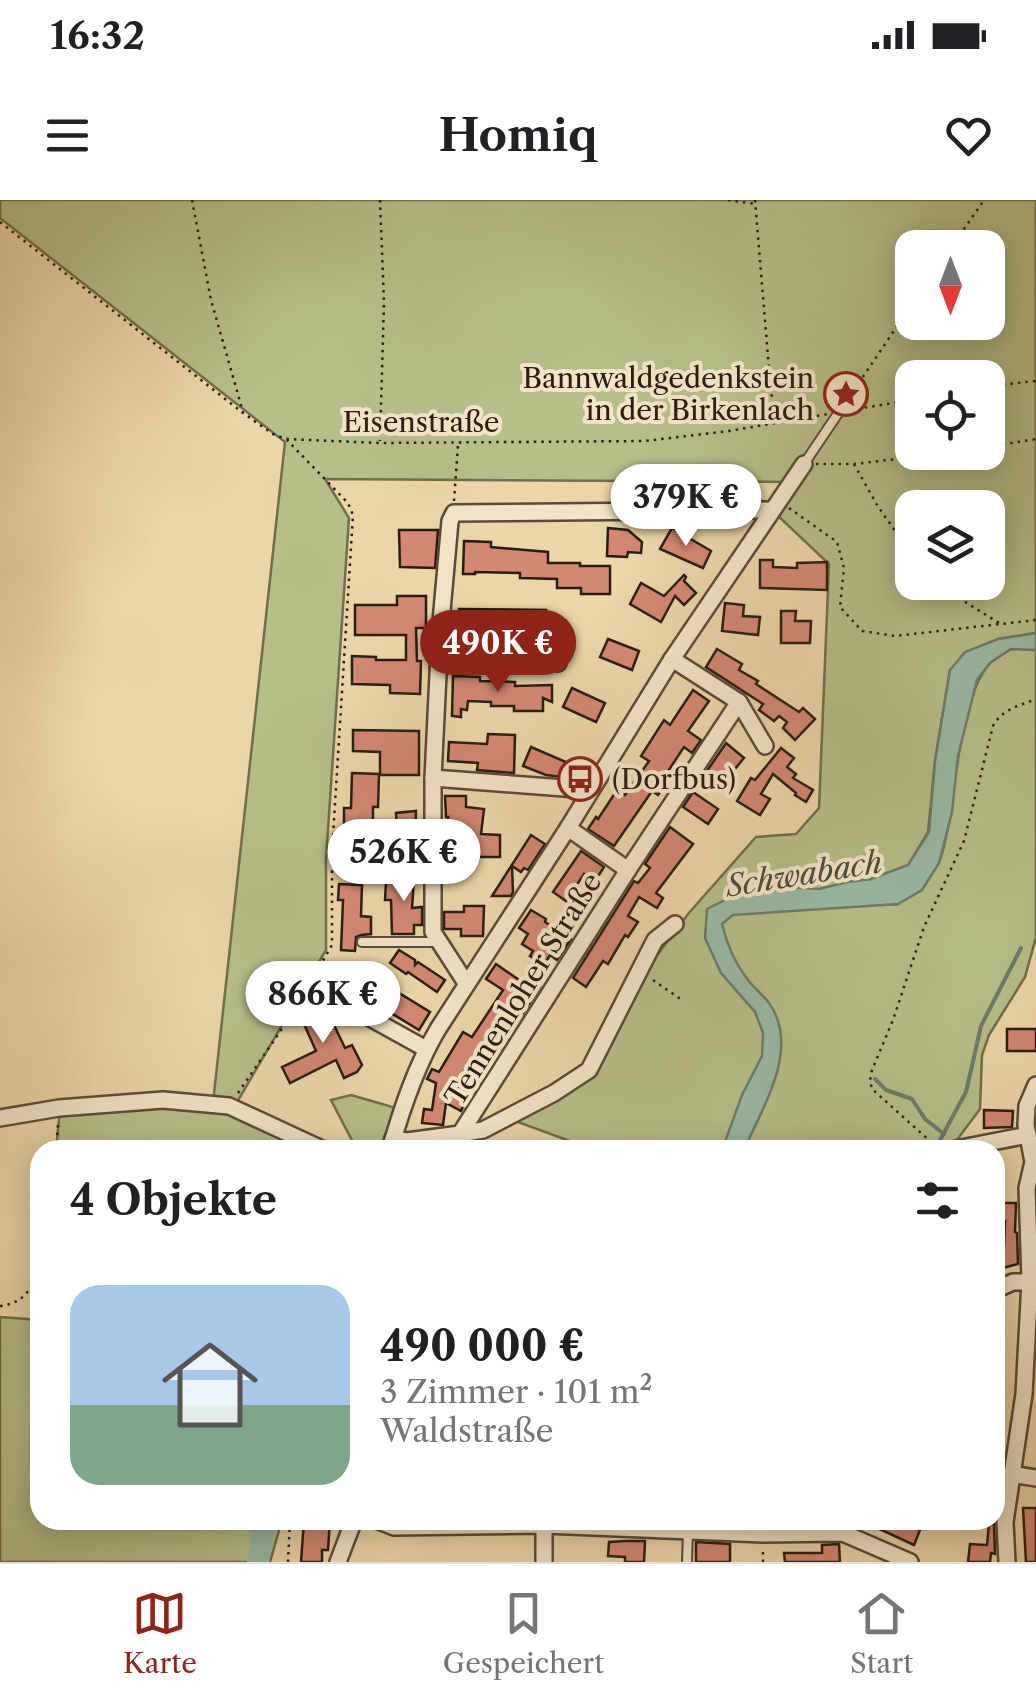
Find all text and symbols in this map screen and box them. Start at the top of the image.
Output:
text: 16:32 [50,12,145,59]
text: Homiq [438,107,598,163]
icon: menu [40,108,95,163]
icon: heart [941,108,996,163]
north arrow [895,230,1005,340]
map controls [895,230,1005,600]
button: locate [895,360,1005,470]
place label: Bannwaldgedenkstein in der Birkenlach [522,361,814,427]
place icon: Bannwaldgedenkstein in der Birkenlach [823,371,869,417]
street label: Eisenstraße [343,405,499,439]
pin: 379K € [605,464,767,549]
text: 379K € [632,477,740,516]
button: layers [895,490,1005,600]
pin: 490K € [417,610,579,695]
text: 490K € [442,623,554,662]
bus stop icon: (Dorfbus) [557,756,603,802]
place label: (Dorfbus) [612,762,736,796]
pin: 526K € [323,819,485,904]
text: 526K € [350,832,458,871]
water label: Schwabach [721,843,885,905]
street label: Tennenloher Straße [438,866,608,1112]
pin: 866K € [242,961,404,1046]
text: 866K € [267,974,379,1013]
icon: filters [910,1173,965,1228]
text: 4 Objekte [70,1174,277,1226]
text: 490 000 € [380,1320,585,1372]
icon: home [150,1325,270,1445]
text: 3 Zimmer · 101 m² [380,1372,653,1411]
text: Waldstraße [380,1411,554,1450]
tab: Karte [123,1586,197,1680]
tab: Gespeichert [443,1586,604,1680]
tab: Start [850,1586,913,1680]

